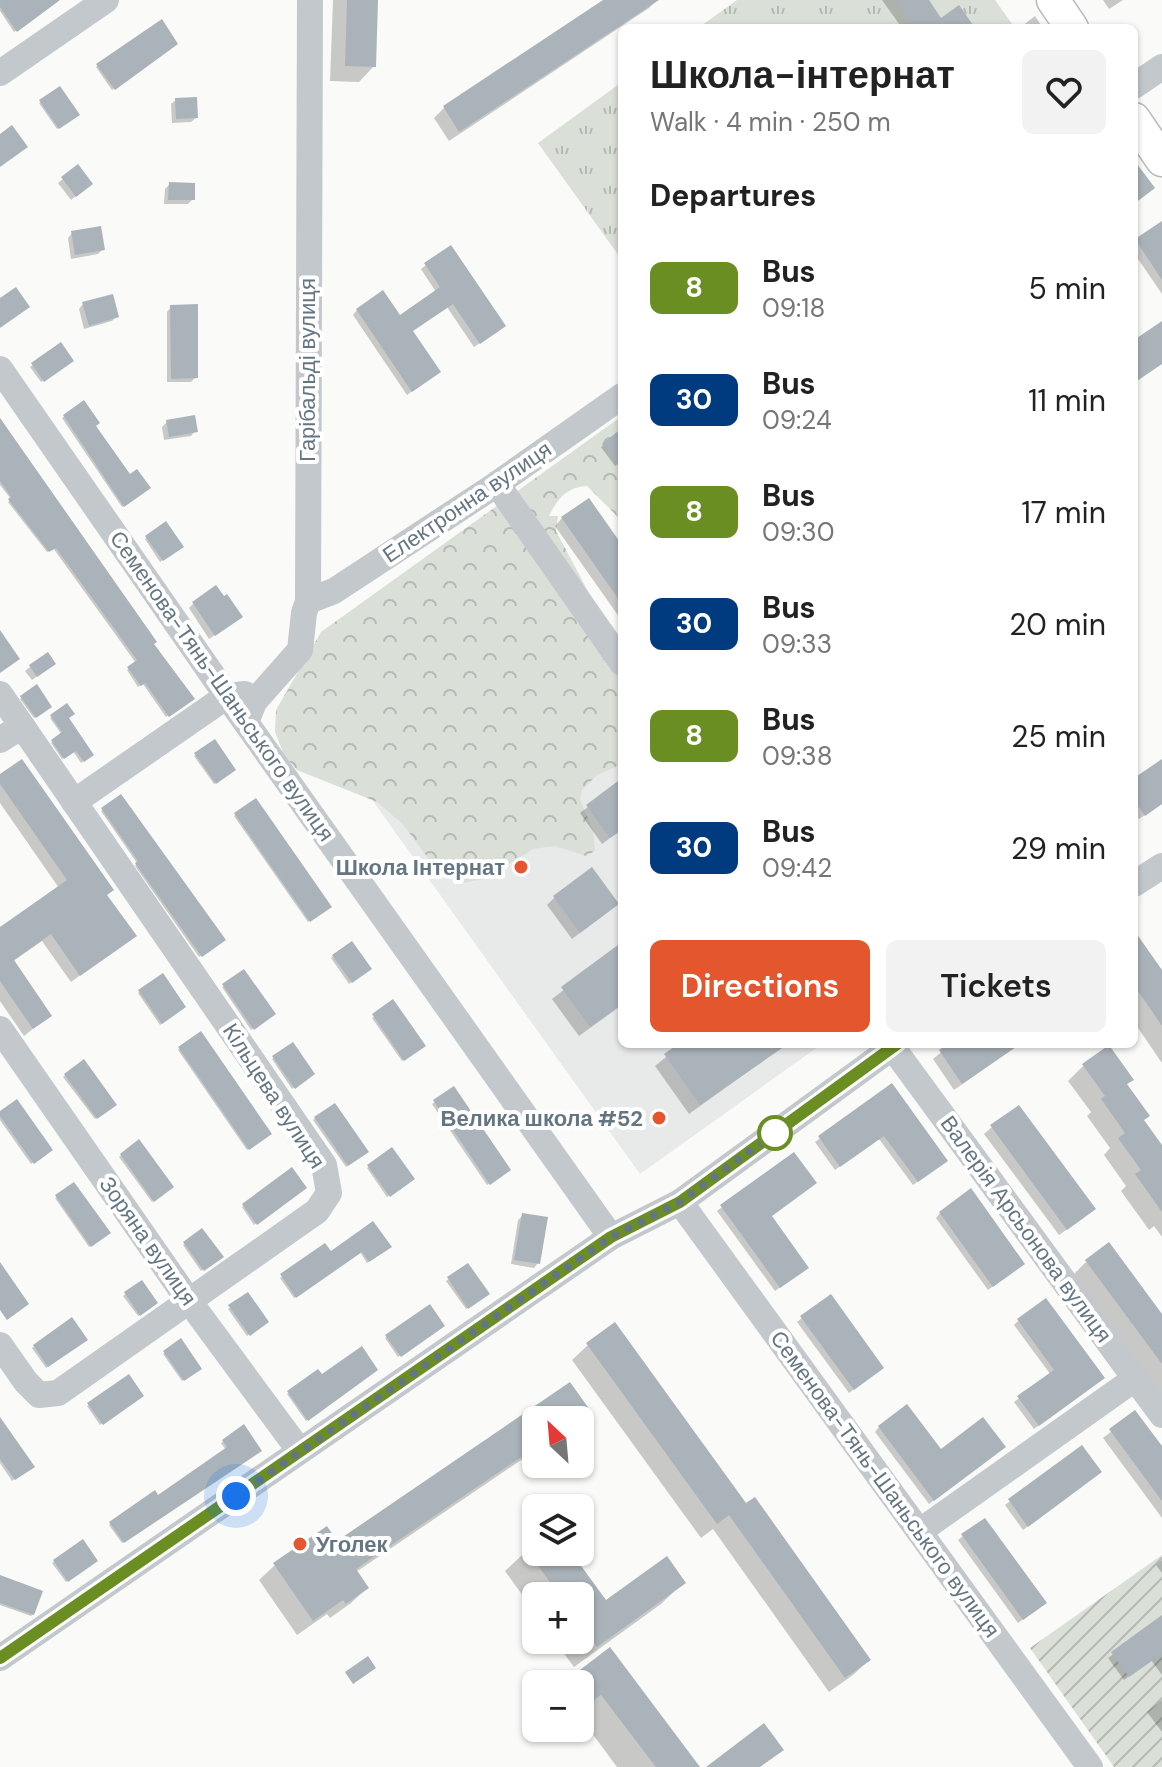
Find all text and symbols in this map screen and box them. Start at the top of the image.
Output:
text: Школа-інтернат [650,50,955,100]
button: heart [1022,50,1106,134]
text: Walk · 4 min · 250 m [650,105,891,139]
text: Departures [650,176,816,215]
text: Bus [762,252,816,291]
text: 8 [685,269,703,306]
text: 5 min [1029,269,1106,308]
street label: Гарібальді вулиця [293,278,322,462]
text: 09:18 [762,291,825,325]
text: Bus [762,364,816,403]
text: 30 [676,381,712,418]
text: 11 min [1028,381,1106,420]
text: 09:24 [762,403,832,437]
street label: Електронна вулиця [377,435,557,569]
text: Bus [762,476,816,515]
text: 8 [685,493,703,530]
text: 17 min [1021,493,1106,532]
text: 09:30 [762,515,835,549]
street label: Семенова-Тянь-Шаньського вулиця [103,525,341,847]
text: Bus [762,588,816,627]
text: 30 [676,605,712,642]
text: 20 min [1009,605,1106,644]
text: 09:33 [762,627,832,661]
text: Bus [762,700,816,739]
text: 8 [685,717,703,754]
text: 25 min [1011,717,1106,756]
text: 09:38 [762,739,833,773]
text: Bus [762,812,816,851]
text: 30 [676,829,712,866]
text: 29 min [1011,829,1106,868]
text: 09:42 [762,851,832,885]
place label: Школа Інтернат [336,853,505,882]
marker: Школа Інтернат [512,858,530,876]
button: Directions [650,940,870,1032]
button: Tickets [886,940,1106,1032]
street label: Кільцева вулиця [216,1018,332,1174]
place label: Велика школа #52 [441,1104,643,1133]
marker: Велика школа #52 [650,1109,668,1127]
street label: Валерія Арсьонова вулиця [934,1110,1118,1348]
unlabelled marker [758,1116,792,1150]
street label: Зоряна вулиця [93,1171,203,1311]
street label: Семенова-Тянь-Шаньського вулиця [764,1325,1006,1643]
north arrow [522,1406,594,1478]
map controls [522,1406,594,1742]
your location [216,1476,256,1516]
button: layers [522,1494,594,1566]
place label: Уголек [316,1530,389,1559]
marker: Уголек [291,1535,309,1553]
button: + [522,1582,594,1654]
button: − [522,1670,594,1742]

